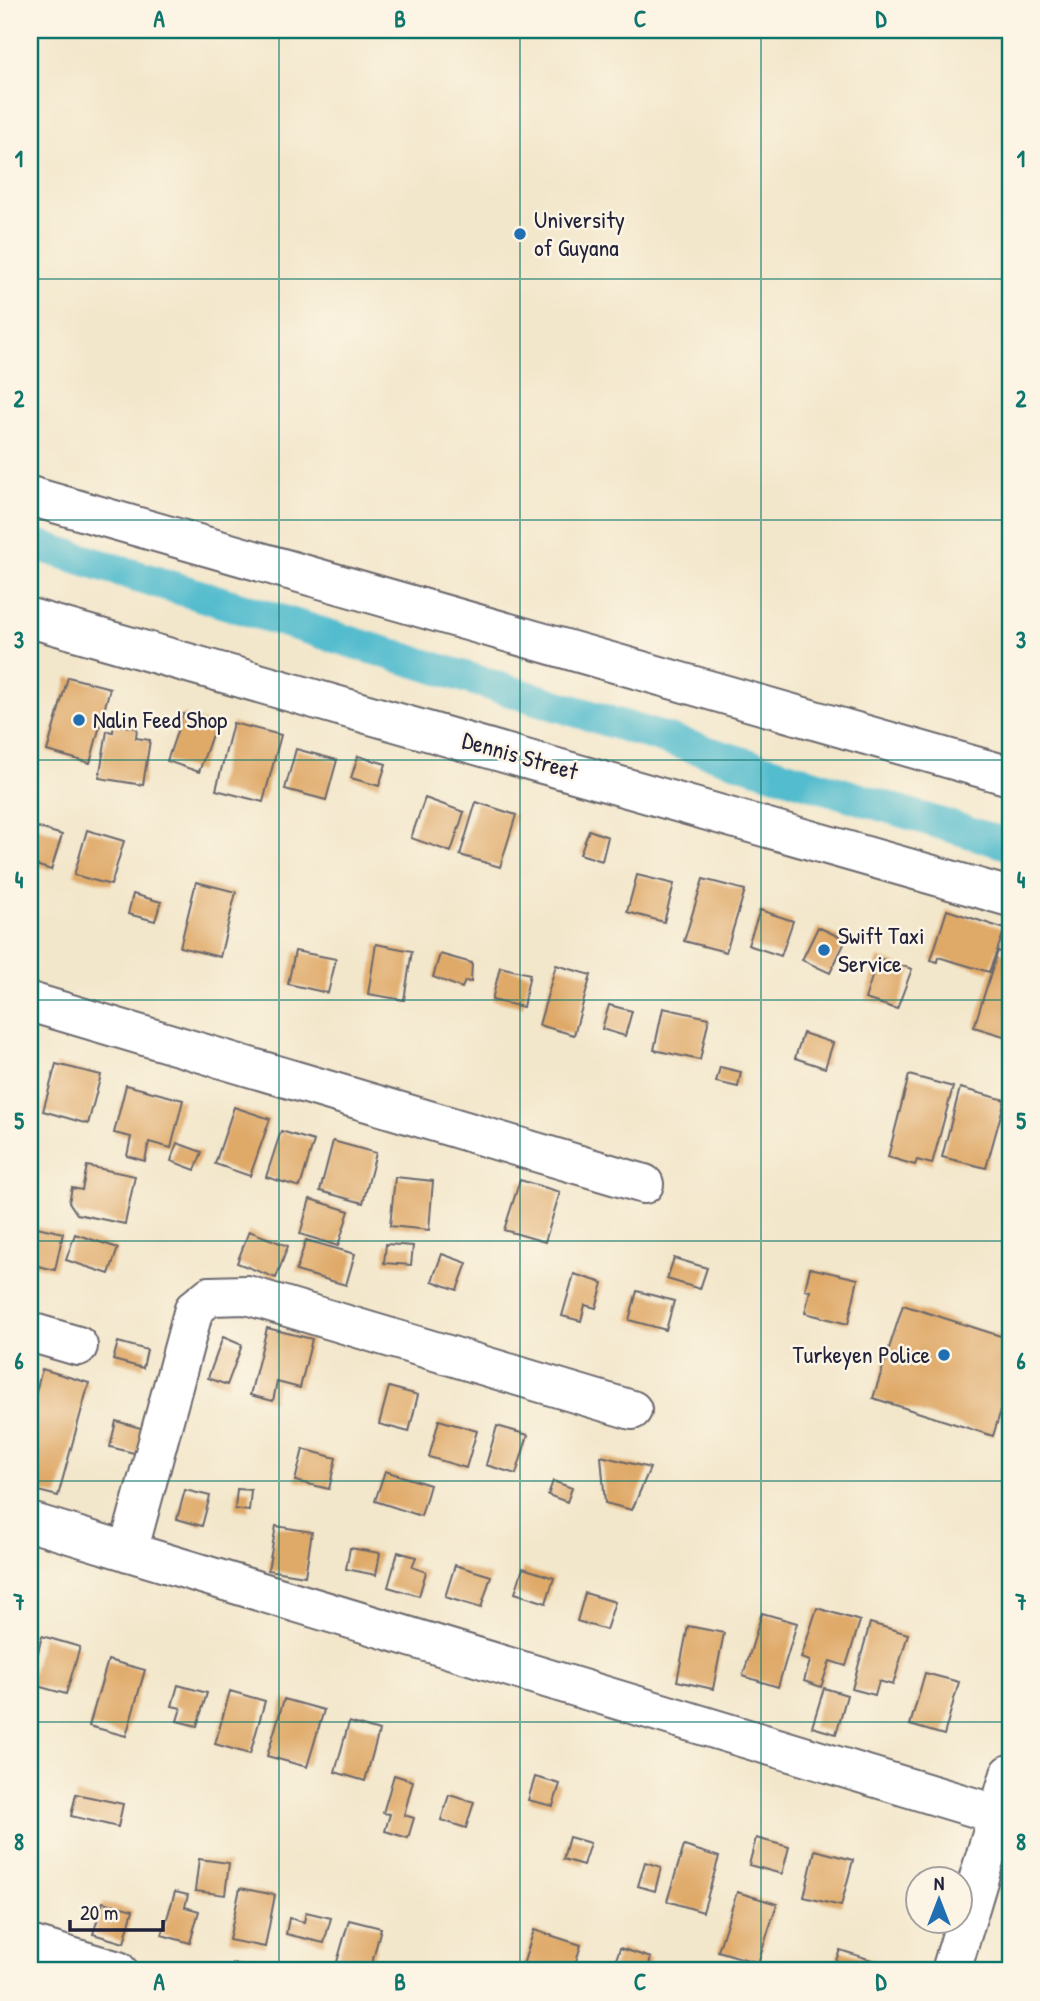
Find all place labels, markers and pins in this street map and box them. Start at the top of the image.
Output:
place label: University of Guyana [534,203,625,263]
marker: University of Guyana [512,226,528,242]
place label: Nalin Feed Shop [93,703,227,735]
marker: Nalin Feed Shop [71,712,87,728]
place label: Swift Taxi Service [838,919,925,979]
marker: Swift Taxi Service [816,942,832,958]
place label: Turkeyen Police [793,1338,930,1370]
marker: Turkeyen Police [936,1347,952,1363]

